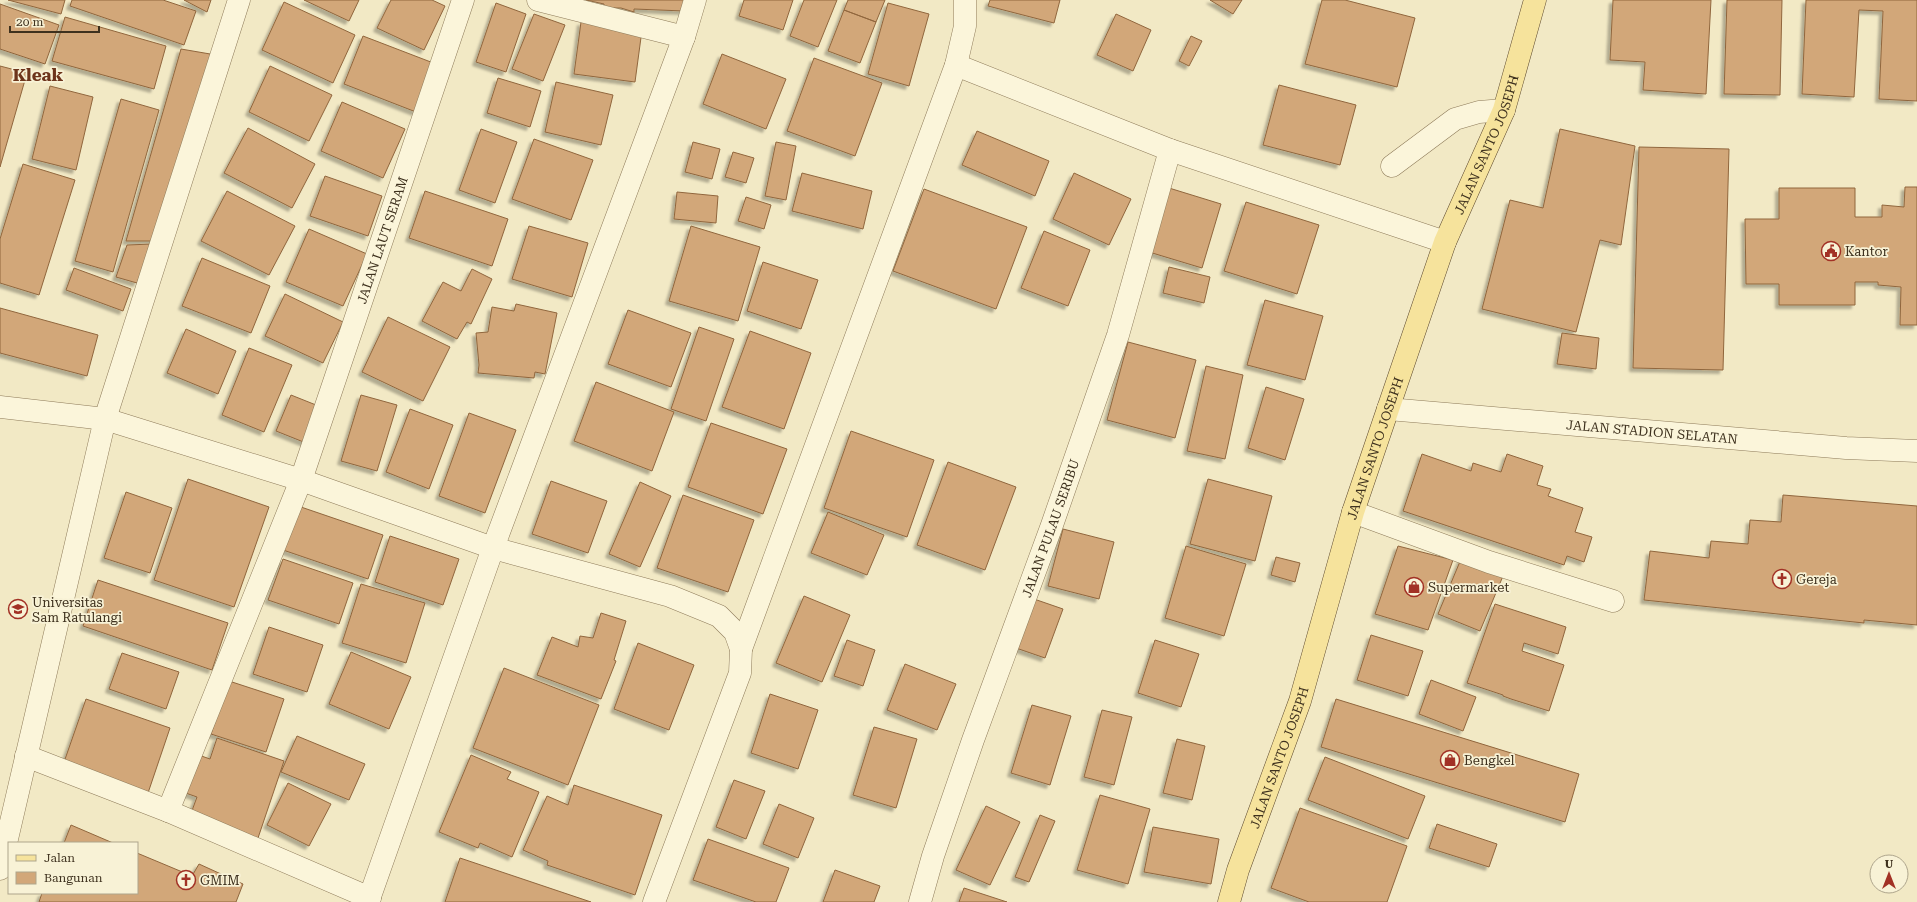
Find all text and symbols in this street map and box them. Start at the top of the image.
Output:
scale bar [10,8,99,34]
text: 20 m [16,15,43,29]
district label: Kleak [13,65,64,85]
street label: JALAN SANTO JOSEPH [1451,73,1521,216]
street label: JALAN LAUT SERAM [354,174,410,306]
public building icon: Kantor [1820,240,1842,262]
place label: Kantor [1845,244,1888,259]
street label: JALAN SANTO JOSEPH [1344,375,1406,521]
street label: JALAN STADION SELATAN [1566,417,1738,446]
street label: JALAN PULAU SERIBU [1019,457,1082,599]
church icon: Gereja [1771,568,1793,590]
place label: Gereja [1796,572,1837,587]
shop icon: Supermarket [1403,576,1425,598]
place label: Supermarket [1428,580,1509,595]
place label: Universitas Sam Ratulangi [32,595,122,625]
school or university icon: Universitas Sam Ratulangi [7,598,29,620]
street label: JALAN SANTO JOSEPH [1246,685,1311,830]
shop icon: Bengkel [1439,749,1461,771]
place label: Bengkel [1464,753,1515,768]
legend [8,842,138,894]
text: Jalan [44,851,75,865]
north arrow [1869,854,1909,894]
text: U [1885,858,1894,871]
church icon: GMIM [175,869,197,891]
text: Bangunan [44,871,103,885]
place label: GMIM [200,873,240,888]

